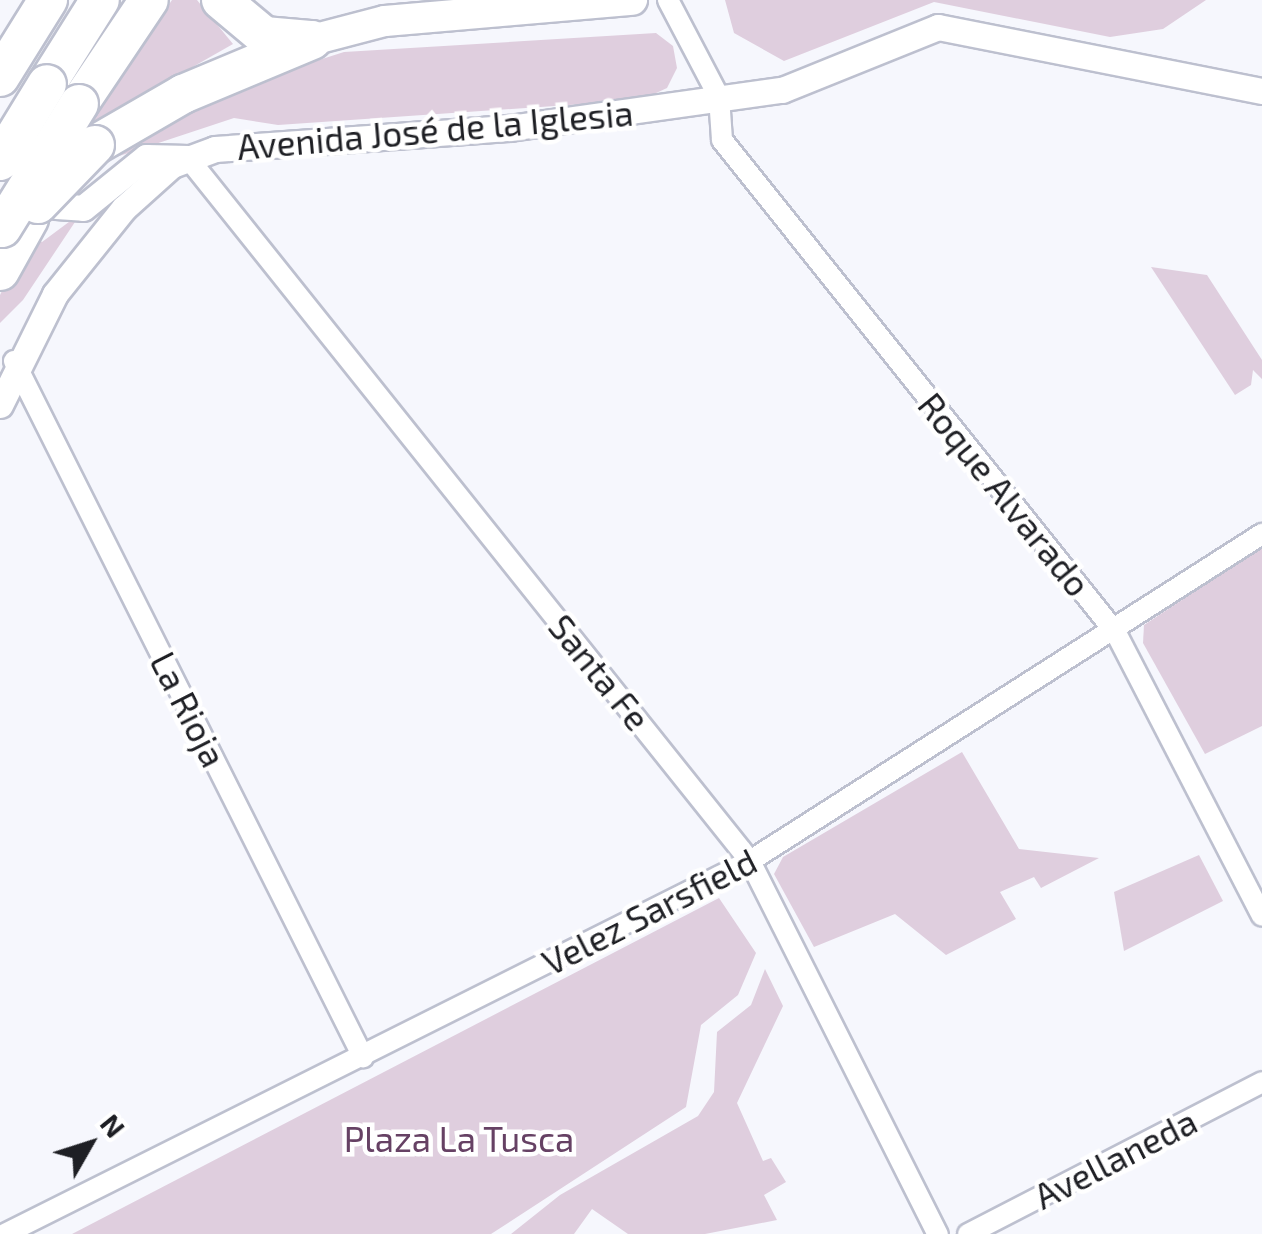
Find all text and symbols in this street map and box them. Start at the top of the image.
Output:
street label: Avenida José de la Iglesia [235,91,635,167]
street label: Roque Alvarado [910,384,1100,604]
street label: Santa Fe [541,606,659,738]
street label: La Rioja [142,645,236,773]
street label: Velez Sarsfield [535,839,763,983]
north arrow [40,1094,140,1194]
street label: Avellaneda [1027,1099,1203,1217]
text: N [94,1107,133,1144]
park label: Plaza La Tusca [343,1117,575,1159]

